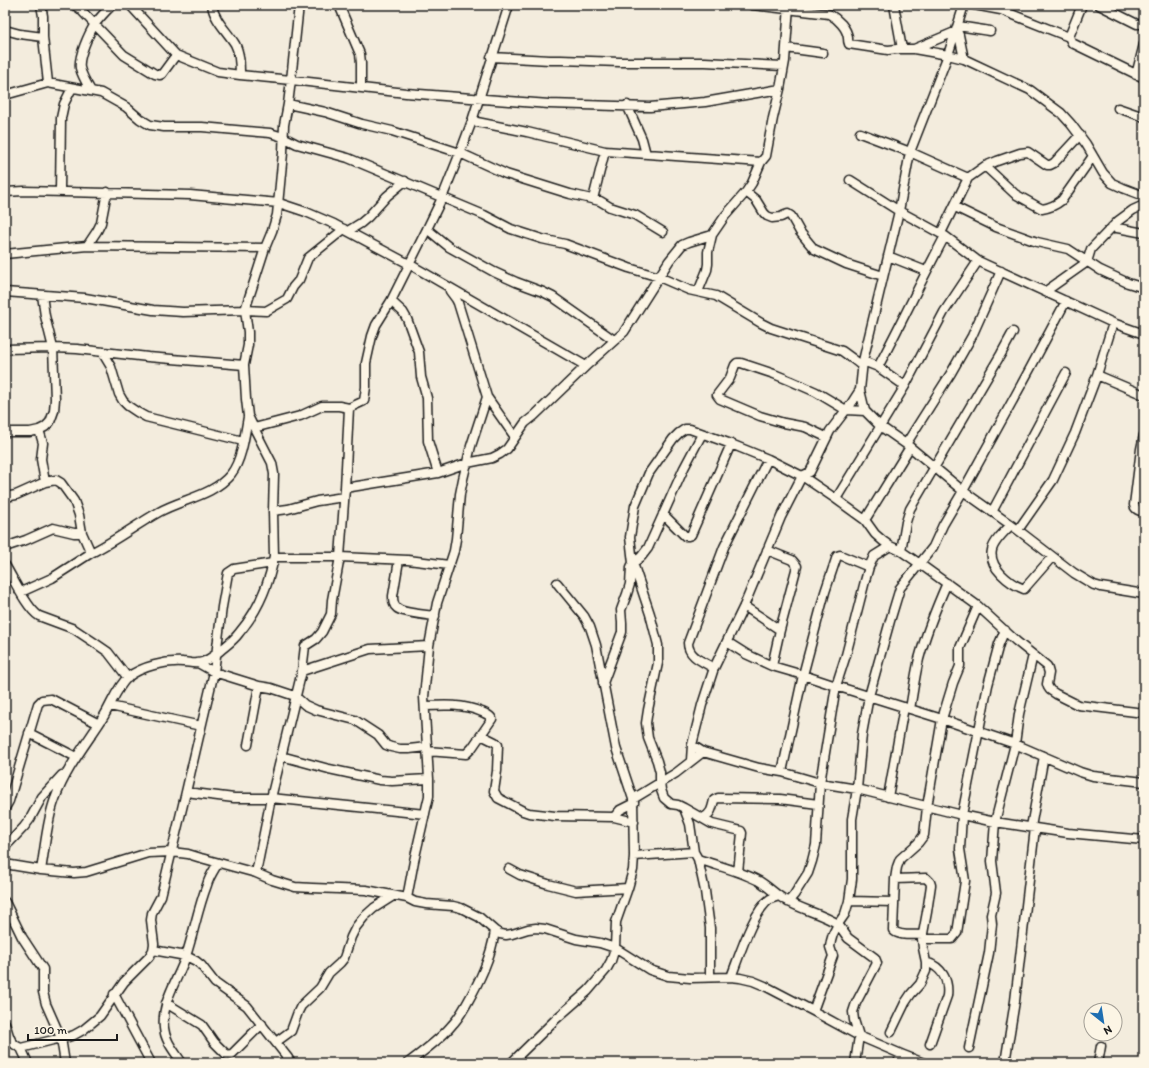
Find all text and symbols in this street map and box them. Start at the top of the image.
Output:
north arrow [1083,1002,1123,1042]
scale bar [28,1016,117,1042]
text: 100 m [34,1023,67,1037]
text: N [1101,1023,1114,1038]

